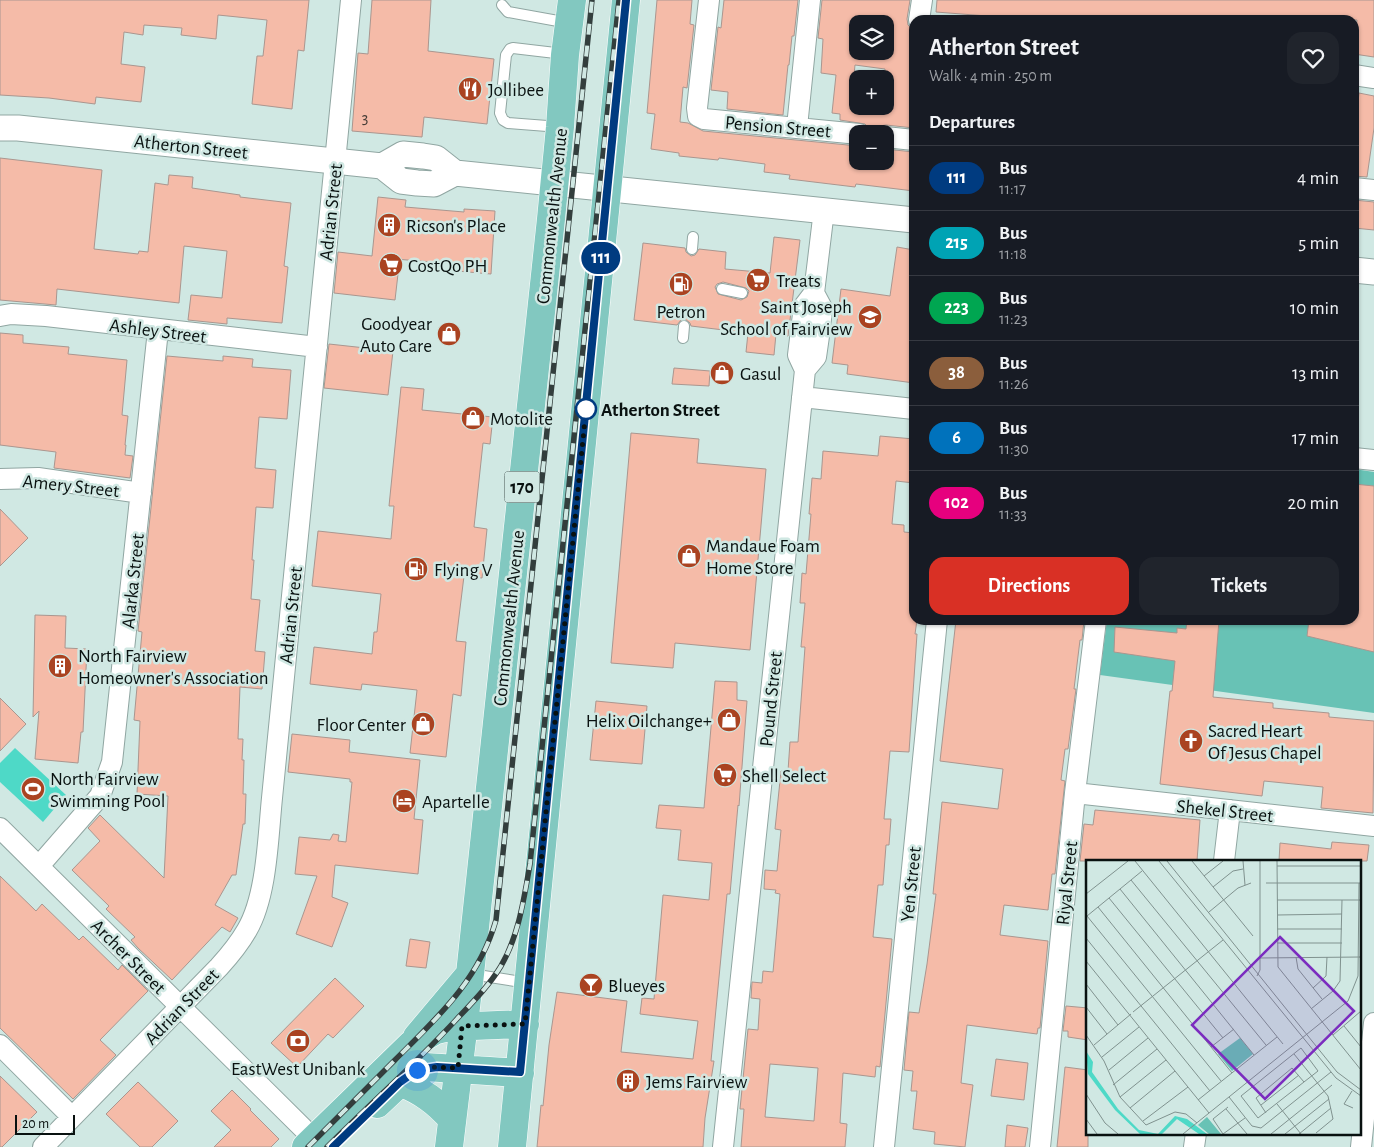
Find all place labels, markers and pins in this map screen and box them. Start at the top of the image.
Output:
restaurant icon: Jollibee [457,76,483,102]
place label: Jollibee [488,81,544,100]
building icon: Ricson's Place [376,212,402,238]
place label: Ricson's Place [406,217,506,236]
supermarket icon: CostQo PH [378,252,404,278]
place label: CostQo PH [408,257,487,276]
supermarket icon: Treats [745,267,771,293]
fuel station icon: Petron [668,271,694,297]
place label: Treats [776,272,821,291]
place label: Saint Joseph School of Fairview [720,298,852,339]
place label: Petron [657,303,705,322]
school or university icon: Saint Joseph School of Fairview [857,304,883,330]
place label: Goodyear Auto Care [360,315,432,356]
shop icon: Goodyear Auto Care [436,321,462,347]
shop icon: Gasul [709,360,735,386]
place label: Gasul [740,365,781,384]
marker: Atherton Street [575,398,597,420]
place label: Atherton Street [601,401,720,420]
shop icon: Motolite [460,405,486,431]
place label: Motolite [490,410,553,429]
place label: Mandaue Foam Home Store [706,537,820,578]
shop icon: Mandaue Foam Home Store [676,543,702,569]
fuel station icon: Flying V [403,556,429,582]
place label: Flying V [434,561,493,580]
place label: North Fairview Homeowner's Association [78,647,269,688]
building icon: North Fairview Homeowner's Association [47,653,73,679]
shop icon: Helix Oilchange+ [716,707,742,733]
shop icon: Floor Center [410,711,436,737]
place label: Helix Oilchange+ [586,712,712,731]
place label: Floor Center [317,716,406,735]
place label: Sacred Heart Of Jesus Chapel [1208,722,1322,763]
church icon: Sacred Heart Of Jesus Chapel [1178,728,1204,754]
supermarket icon: Shell Select [712,762,738,788]
place label: Shell Select [742,767,826,786]
place label: North Fairview Swimming Pool [50,770,165,811]
sports icon: North Fairview Swimming Pool [20,776,46,802]
hotel icon: Apartelle [391,788,417,814]
place label: Apartelle [422,793,490,812]
bar icon: Blueyes [578,972,604,998]
place label: Blueyes [608,977,665,996]
bank icon: EastWest Unibank [285,1028,311,1054]
place label: EastWest Unibank [231,1060,365,1079]
building icon: Jems Fairview [615,1068,641,1094]
place label: Jems Fairview [646,1073,747,1092]

